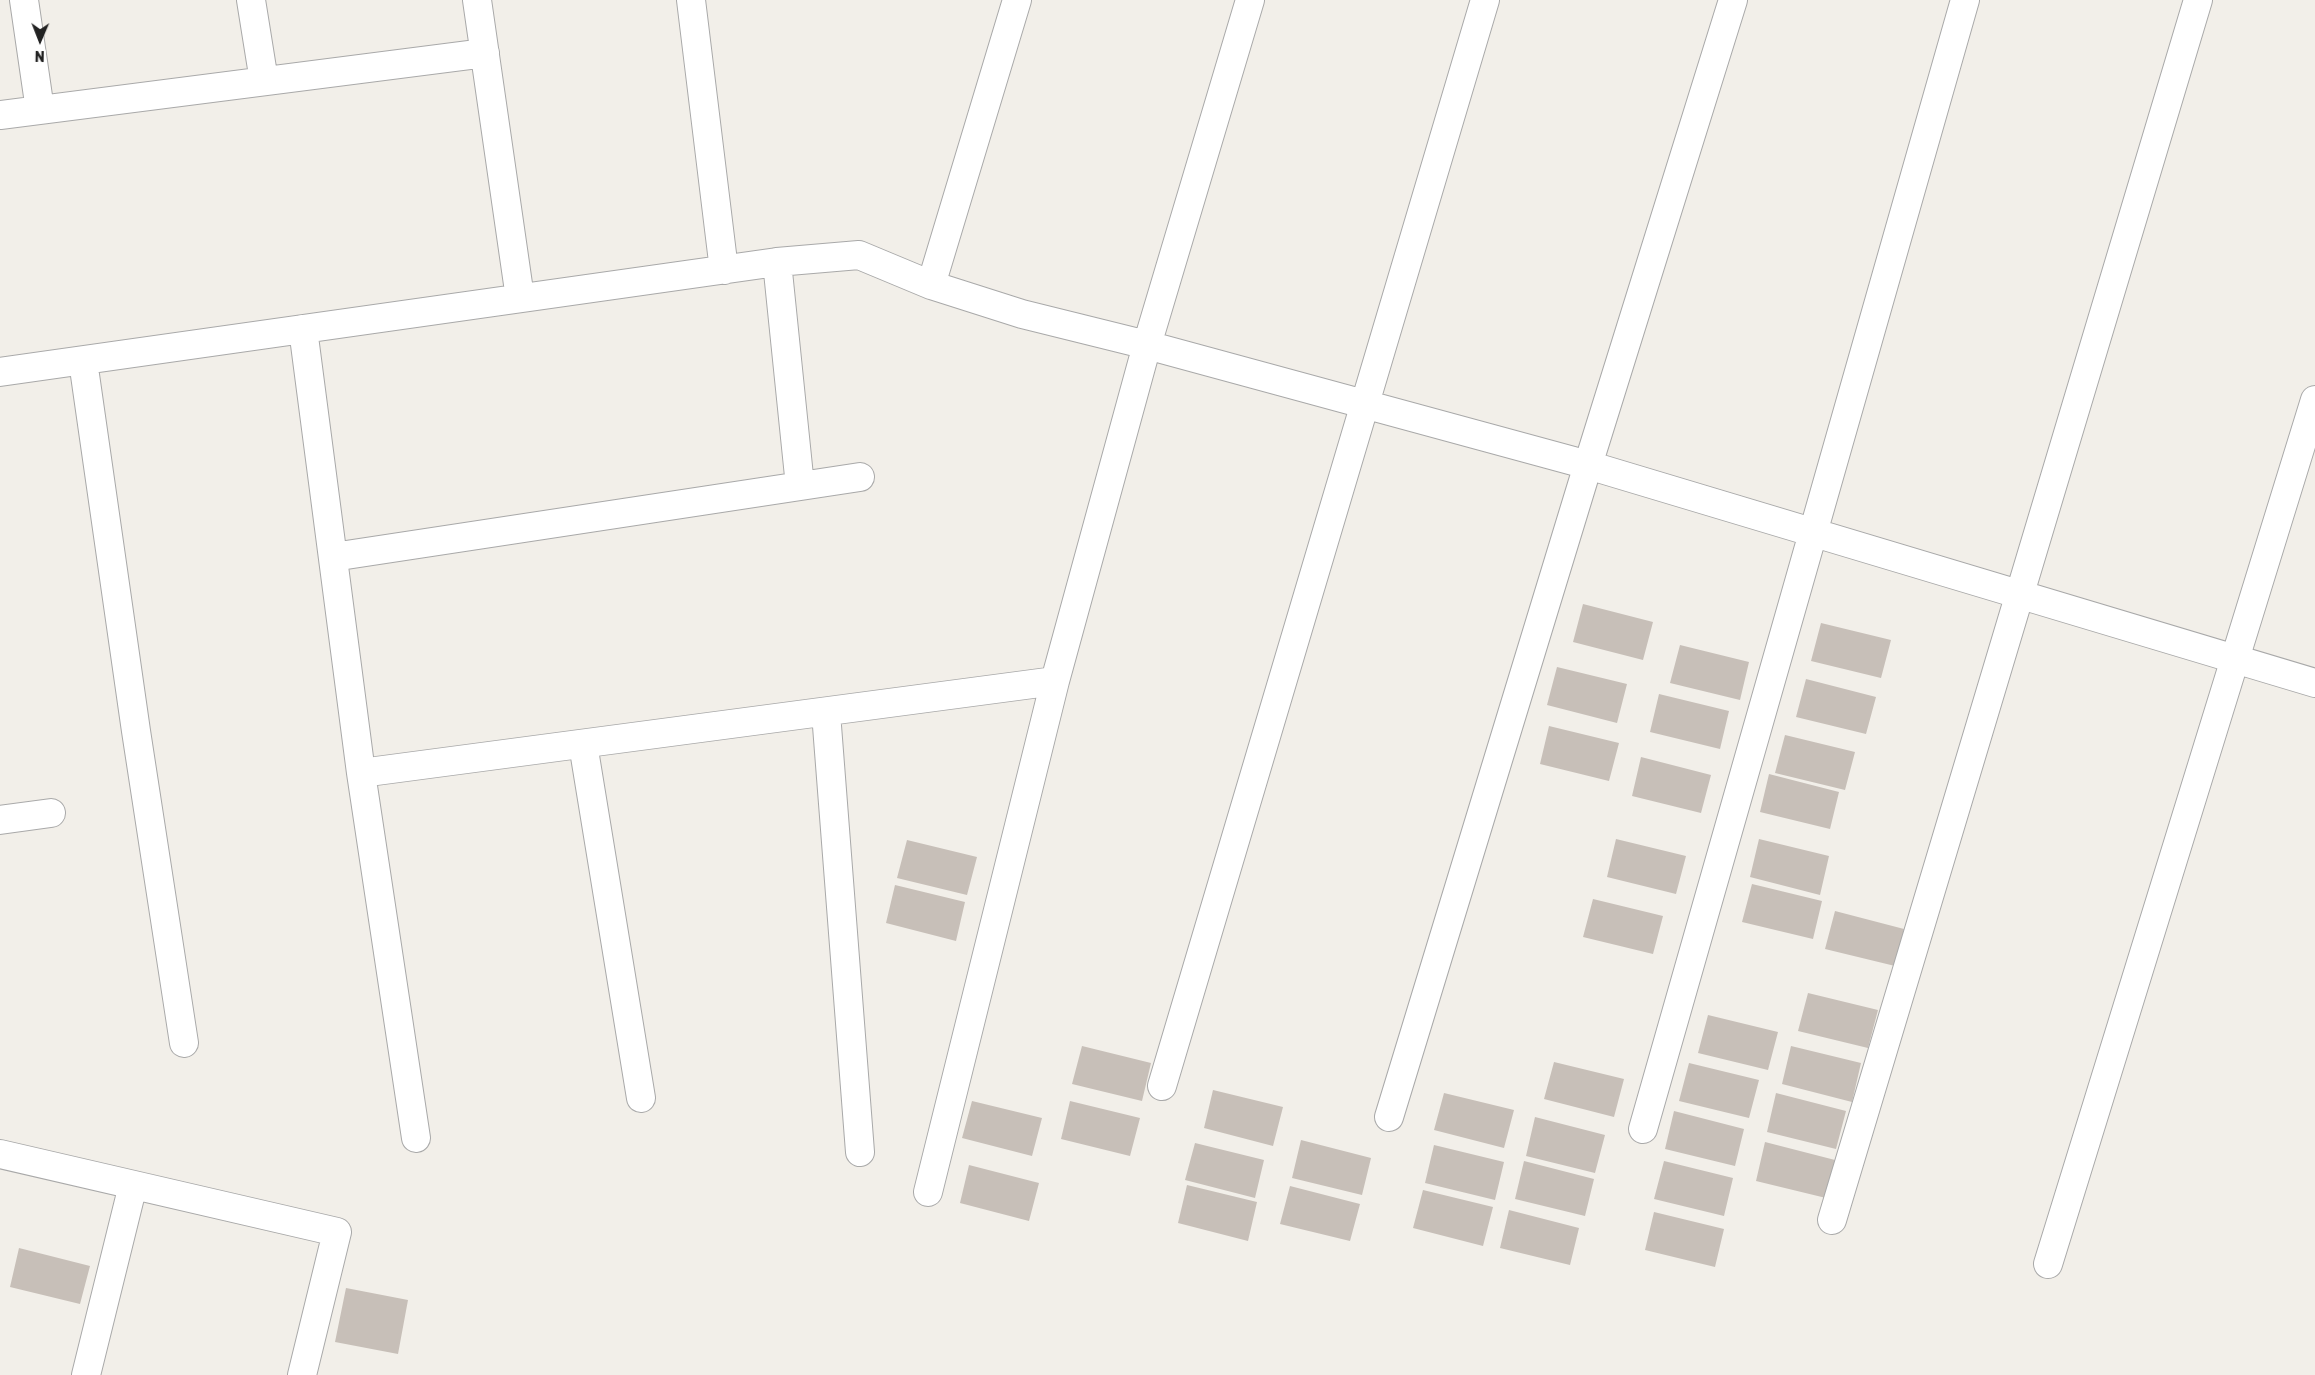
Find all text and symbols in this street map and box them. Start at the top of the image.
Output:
north arrow [15,15,65,65]
text: N [35,47,45,64]

